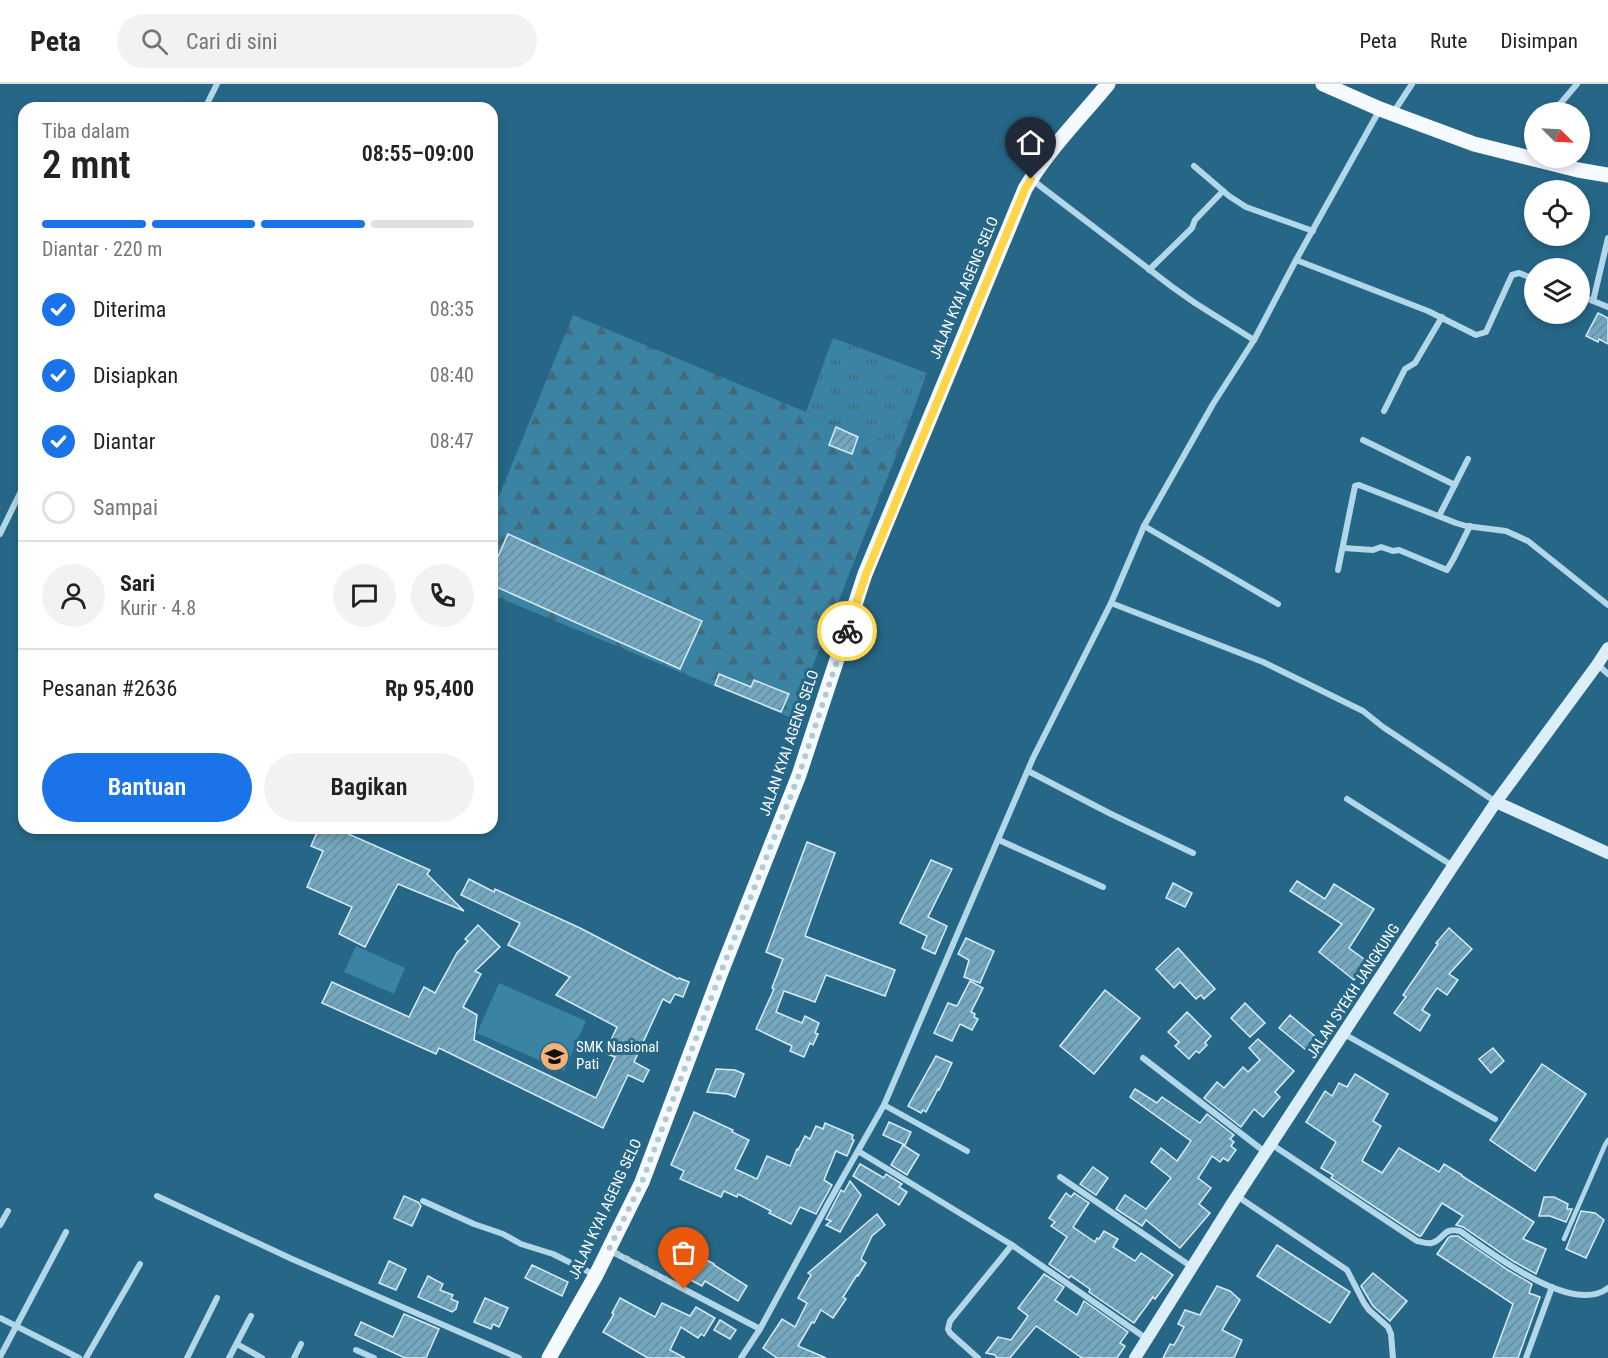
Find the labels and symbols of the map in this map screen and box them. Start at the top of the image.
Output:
north arrow [1524,102,1590,168]
pin [1005,117,1056,179]
street label: JALAN KYAI AGENG SELO [926,214,1002,362]
courier [817,601,877,661]
street label: JALAN KYAI AGENG SELO [756,668,822,818]
street label: JALAN SYEKH JANGKUNG [1303,920,1403,1062]
place label: SMK Nasional Pati [576,1038,659,1073]
school or university icon: SMK Nasional Pati [539,1040,571,1072]
street label: JALAN KYAI AGENG SELO [565,1136,645,1282]
pin [658,1227,709,1289]

